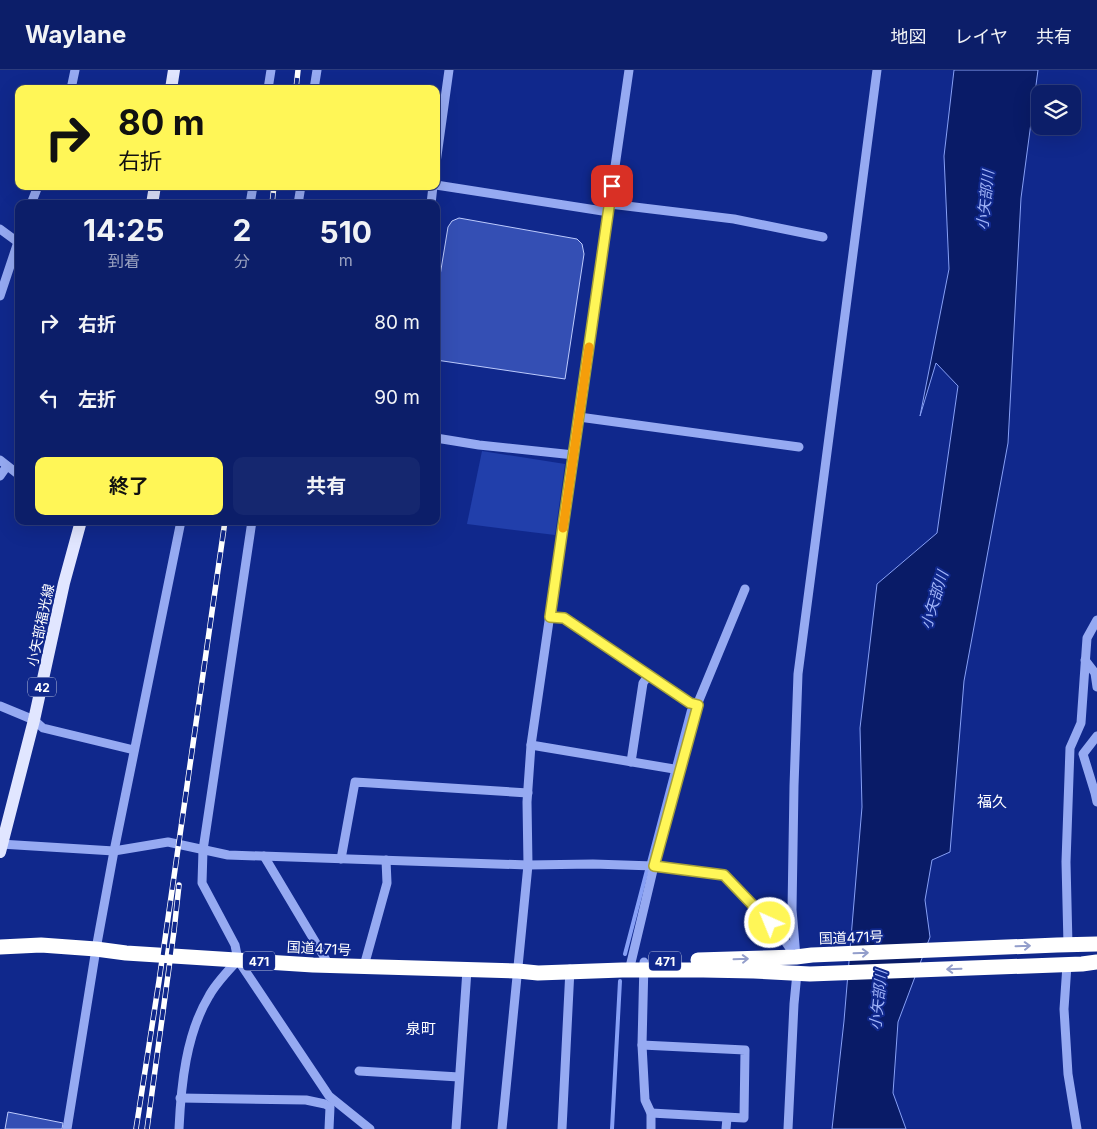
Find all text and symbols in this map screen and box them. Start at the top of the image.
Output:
text: Waylane [25,20,126,49]
text: 地図 [891,26,927,47]
text: レイヤ [955,26,1008,47]
text: 共有 [1036,26,1072,47]
map controls [1031,85,1081,135]
button: layers [1031,85,1081,135]
text: 80 m [118,101,205,143]
icon: right [35,105,100,170]
text: 右折 [118,148,162,174]
pin [591,165,633,207]
water label: 小矢部川 [972,167,998,231]
icon: arrive [598,172,626,200]
text: 14:25 [83,212,164,248]
text: 2 [233,212,251,248]
text: 510 [320,214,372,250]
text: m [339,250,353,270]
text: 到着 [108,251,140,271]
text: 分 [234,251,250,271]
icon: right [35,309,63,337]
text: 80 m [374,311,420,334]
text: 右折 [78,313,116,336]
icon: left [35,384,63,412]
text: 90 m [374,386,420,409]
text: 左折 [78,388,116,411]
button: 終了 [35,457,223,515]
button: 共有 [233,457,420,515]
water label: 小矢部川 [916,567,952,631]
street label: 小矢部福光線 [23,582,57,668]
road number: 42 [28,678,56,696]
district label: 福久 [977,792,1007,811]
position arrow [743,896,795,948]
street label: 国道471号 [818,927,884,947]
street label: 国道471号 [286,938,352,958]
one-way arrow [1014,941,1031,951]
one-way arrow [852,948,868,957]
road number: 471 [243,951,275,970]
road number: 471 [649,951,681,970]
one-way arrow [732,954,748,964]
one-way arrow [947,964,963,974]
water label: 小矢部川 [865,967,891,1031]
district label: 泉町 [406,1019,436,1038]

